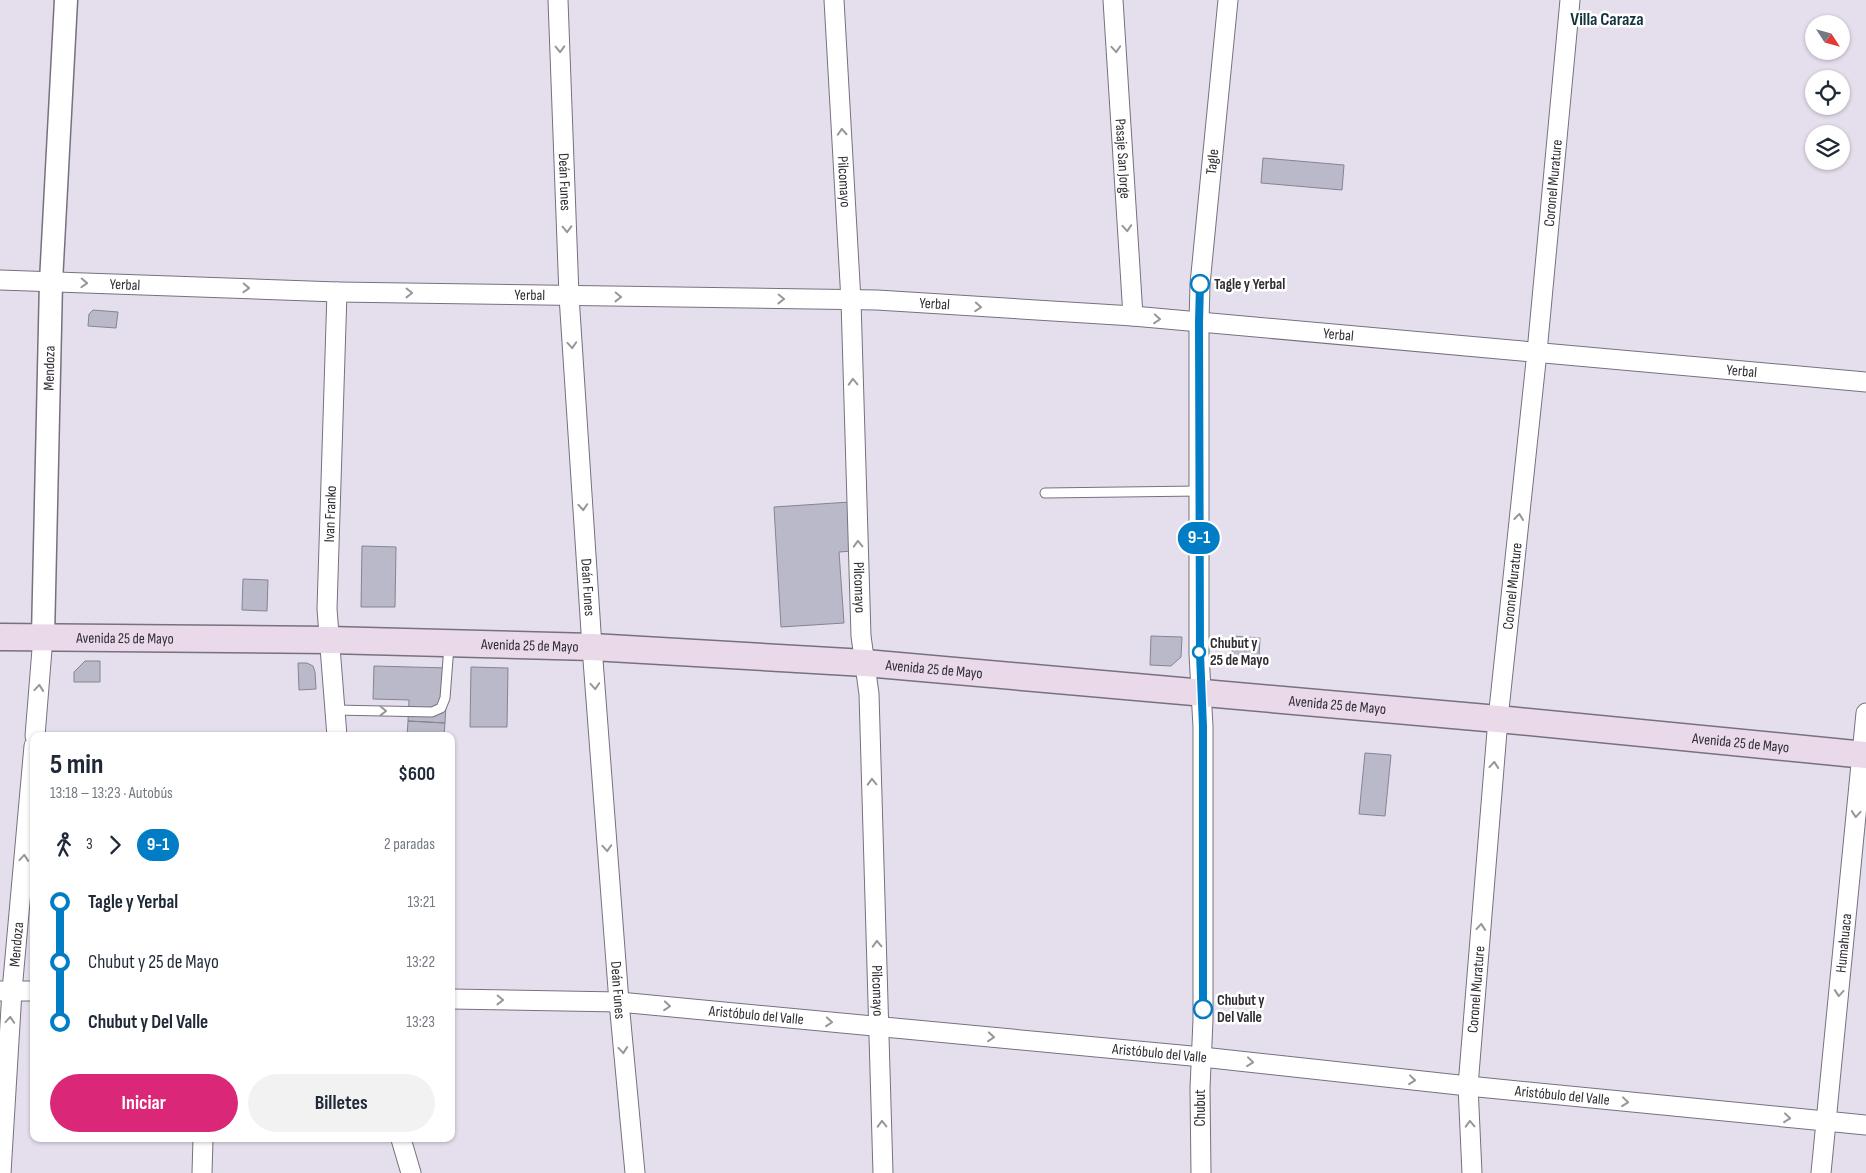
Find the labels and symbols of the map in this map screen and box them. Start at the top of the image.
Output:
district label: Villa Caraza [1570,9,1644,30]
north arrow [1805,15,1850,60]
one-way arrow [555,45,566,53]
one-way arrow [1111,45,1122,53]
street label: Pasaje San Jorge [1111,118,1135,199]
one-way arrow [836,128,847,136]
street label: Coronel Murature [1540,139,1567,228]
street label: Tagle [1202,148,1223,176]
street label: Deán Funes [554,153,575,211]
street label: Pilcomayo [833,156,855,208]
one-way arrow [561,225,572,233]
one-way arrow [1122,225,1133,233]
marker: Tagle y Yerbal [1190,274,1210,294]
street label: Yerbal [109,275,141,295]
place label: Tagle y Yerbal [1214,275,1285,294]
one-way arrow [80,277,88,288]
one-way arrow [242,283,250,294]
street label: Yerbal [514,286,545,305]
one-way arrow [405,288,413,298]
one-way arrow [614,292,622,302]
one-way arrow [777,294,785,305]
street label: Yerbal [919,294,950,315]
one-way arrow [974,301,982,312]
one-way arrow [1154,313,1162,324]
street label: Yerbal [1322,324,1354,346]
one-way arrow [567,341,578,349]
street label: Mendoza [40,345,60,391]
street label: Yerbal [1726,360,1758,382]
one-way arrow [848,378,859,386]
street label: Ivan Franko [320,485,341,543]
one-way arrow [577,503,588,511]
one-way arrow [1514,512,1525,520]
line badge: 9-1 [1170,522,1228,554]
one-way arrow [853,540,864,548]
street label: Coronel Murature [1499,542,1527,631]
street label: Deán Funes [576,558,599,617]
street label: Pilcomayo [849,561,869,613]
street label: Avenida 25 de Mayo [75,629,174,649]
place label: Chubut y 25 de Mayo [1210,634,1269,670]
street label: Avenida 25 de Mayo [480,635,579,657]
marker: Chubut y 25 de Mayo [1192,645,1206,659]
street label: Avenida 25 de Mayo [884,656,983,683]
one-way arrow [33,683,44,691]
one-way arrow [589,683,600,691]
street label: Avenida 25 de Mayo [1287,691,1387,719]
one-way arrow [380,706,388,716]
street label: Avenida 25 de Mayo [1690,729,1790,757]
one-way arrow [1488,761,1499,769]
one-way arrow [867,778,877,786]
one-way arrow [1851,810,1862,818]
one-way arrow [602,845,613,853]
one-way arrow [18,853,29,861]
street label: Humahuaca [1832,912,1856,974]
street label: Mendoza [5,921,28,968]
one-way arrow [1475,923,1486,931]
one-way arrow [872,940,882,948]
street label: Coronel Murature [1463,945,1489,1034]
street label: Deán Funes [606,961,630,1020]
street label: Pilcomayo [867,965,887,1017]
one-way arrow [1833,990,1844,998]
place label: Chubut y Del Valle [1217,991,1265,1027]
one-way arrow [496,994,504,1005]
marker: Chubut y Del Valle [1193,999,1213,1019]
one-way arrow [664,1001,672,1012]
street label: Aristóbulo del Valle [707,1001,805,1029]
one-way arrow [5,1015,16,1023]
one-way arrow [825,1016,833,1027]
one-way arrow [987,1031,995,1042]
street label: Aristóbulo del Valle [1110,1039,1208,1067]
one-way arrow [618,1047,629,1055]
one-way arrow [1246,1056,1254,1067]
one-way arrow [1408,1074,1416,1085]
street label: Aristóbulo del Valle [1513,1082,1611,1110]
street label: Chubut [1191,1089,1210,1127]
one-way arrow [1622,1096,1630,1107]
one-way arrow [1783,1112,1791,1123]
one-way arrow [877,1120,887,1128]
one-way arrow [1465,1120,1475,1128]

